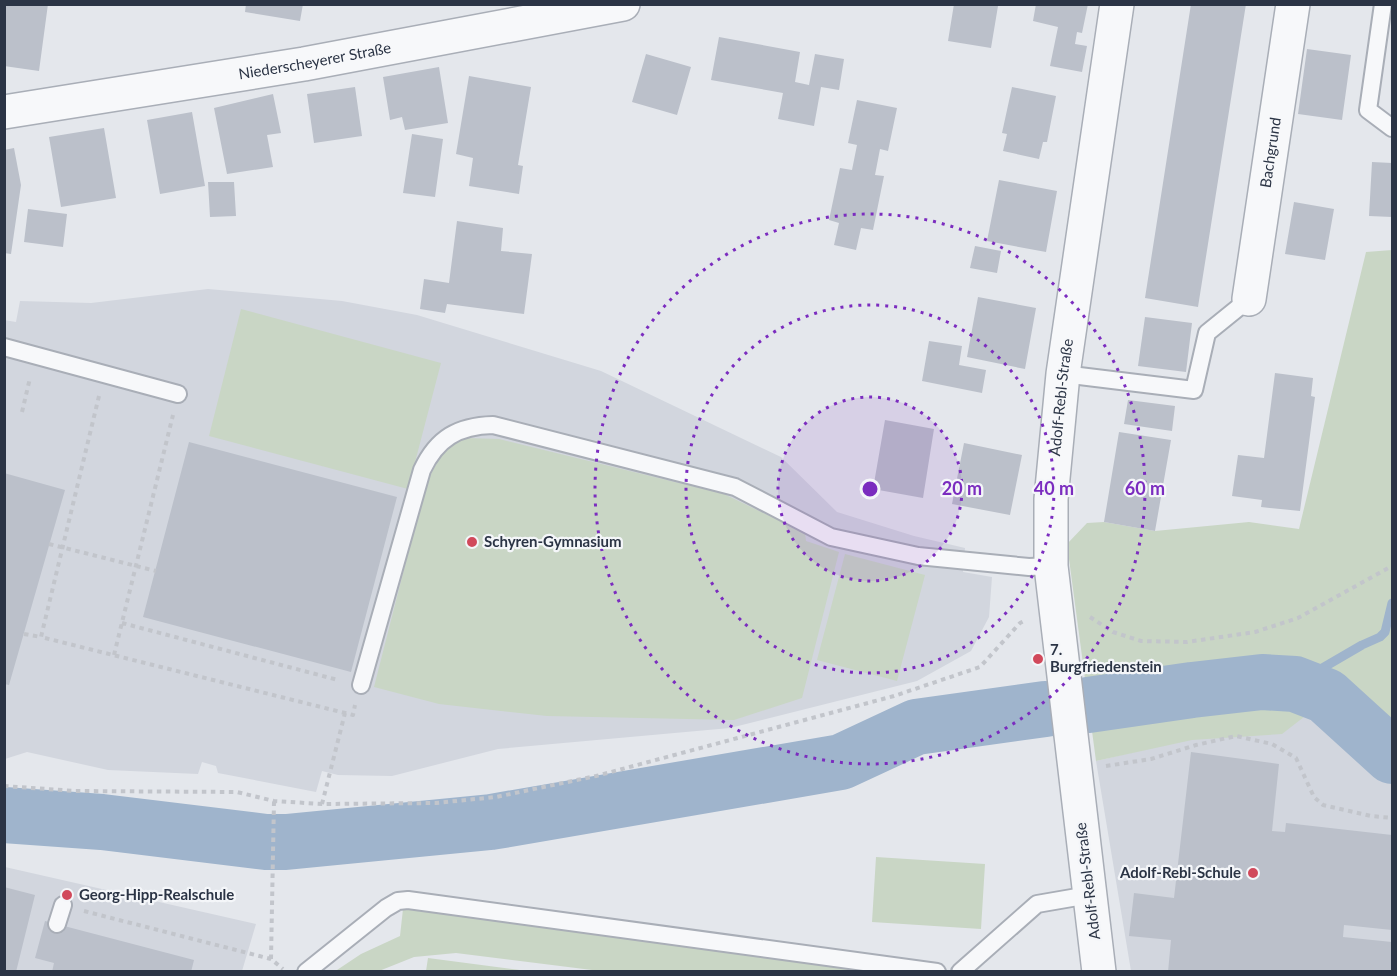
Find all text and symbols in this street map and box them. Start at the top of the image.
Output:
street label: Niederscheyerer Straße [237,38,393,82]
street label: Bachgrund [1256,116,1284,189]
street label: Adolf-Rebl-Straße [1045,337,1076,457]
text: 20 m [942,477,982,499]
text: 40 m [1034,477,1074,499]
text: 60 m [1125,477,1165,499]
centre of rings [860,479,880,499]
place label: Schyren-Gymnasium [484,532,622,550]
marker: Schyren-Gymnasium [465,535,479,549]
place label: 7. Burgfriedenstein [1050,640,1162,675]
marker: 7. Burgfriedenstein [1031,652,1045,666]
street label: Adolf-Rebl-Straße [1071,821,1103,941]
place label: Adolf-Rebl-Schule [1119,863,1241,881]
marker: Adolf-Rebl-Schule [1246,866,1260,880]
place label: Georg-Hipp-Realschule [79,885,234,903]
marker: Georg-Hipp-Realschule [60,888,74,902]

